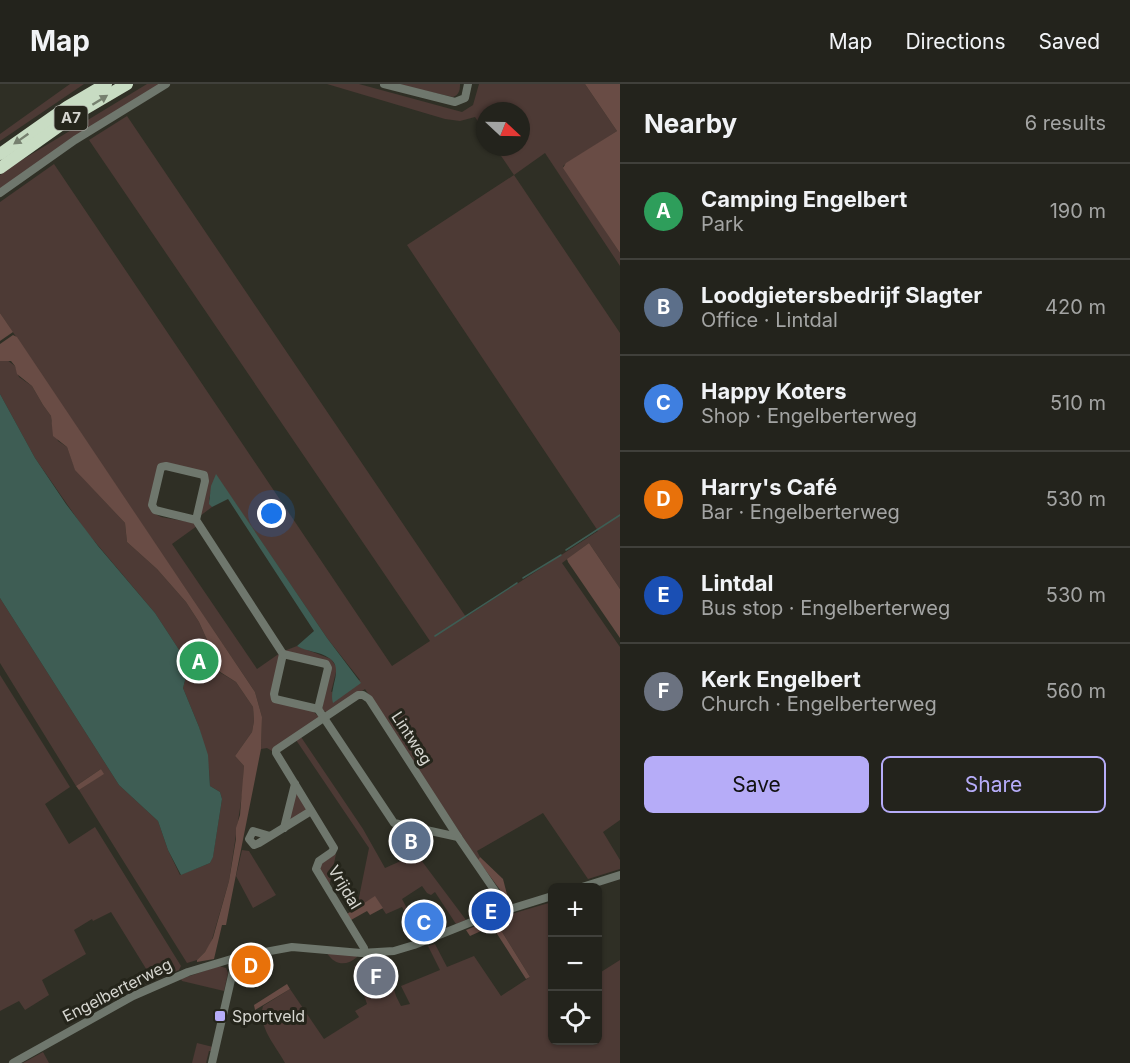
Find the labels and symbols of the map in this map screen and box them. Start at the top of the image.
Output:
one-way arrow [92,94,108,105]
north arrow [476,102,530,156]
road number: A7 [54,106,88,130]
one-way arrow [14,133,30,145]
your location [257,499,286,528]
pin: A [180,638,218,684]
street label: Lintweg [387,707,437,769]
pin: B [392,818,430,864]
street label: Vrijdal [324,861,366,913]
pin: E [472,888,510,934]
pin: C [404,900,444,944]
pin: D [232,942,270,988]
street label: Engelberterweg [59,954,175,1026]
pin: F [356,954,395,998]
place label: Sportveld [232,1006,305,1026]
marker: Sportveld [213,1009,227,1023]

